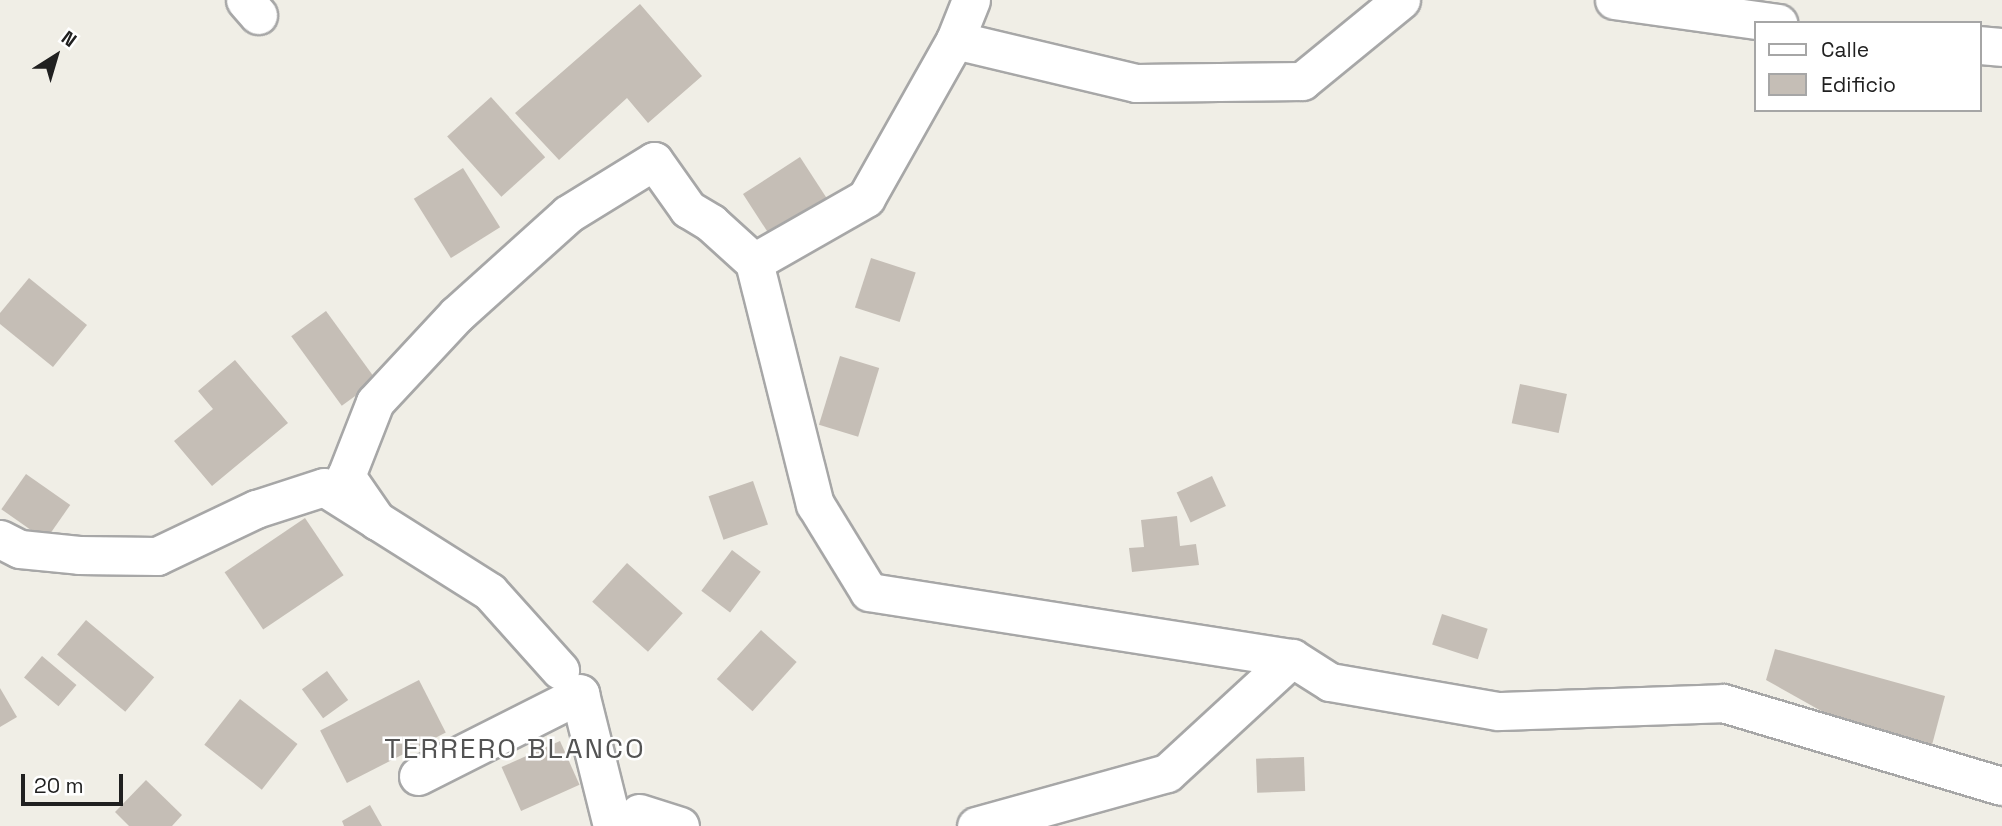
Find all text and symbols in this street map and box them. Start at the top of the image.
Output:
north arrow [21,21,91,91]
legend [1754,21,1981,112]
text: N [56,25,82,53]
text: Calle [1821,36,1869,63]
text: Edificio [1821,71,1896,98]
district label: TERRERO BLANCO [386,731,644,765]
scale bar [24,760,126,804]
text: 20 m [34,772,84,799]

